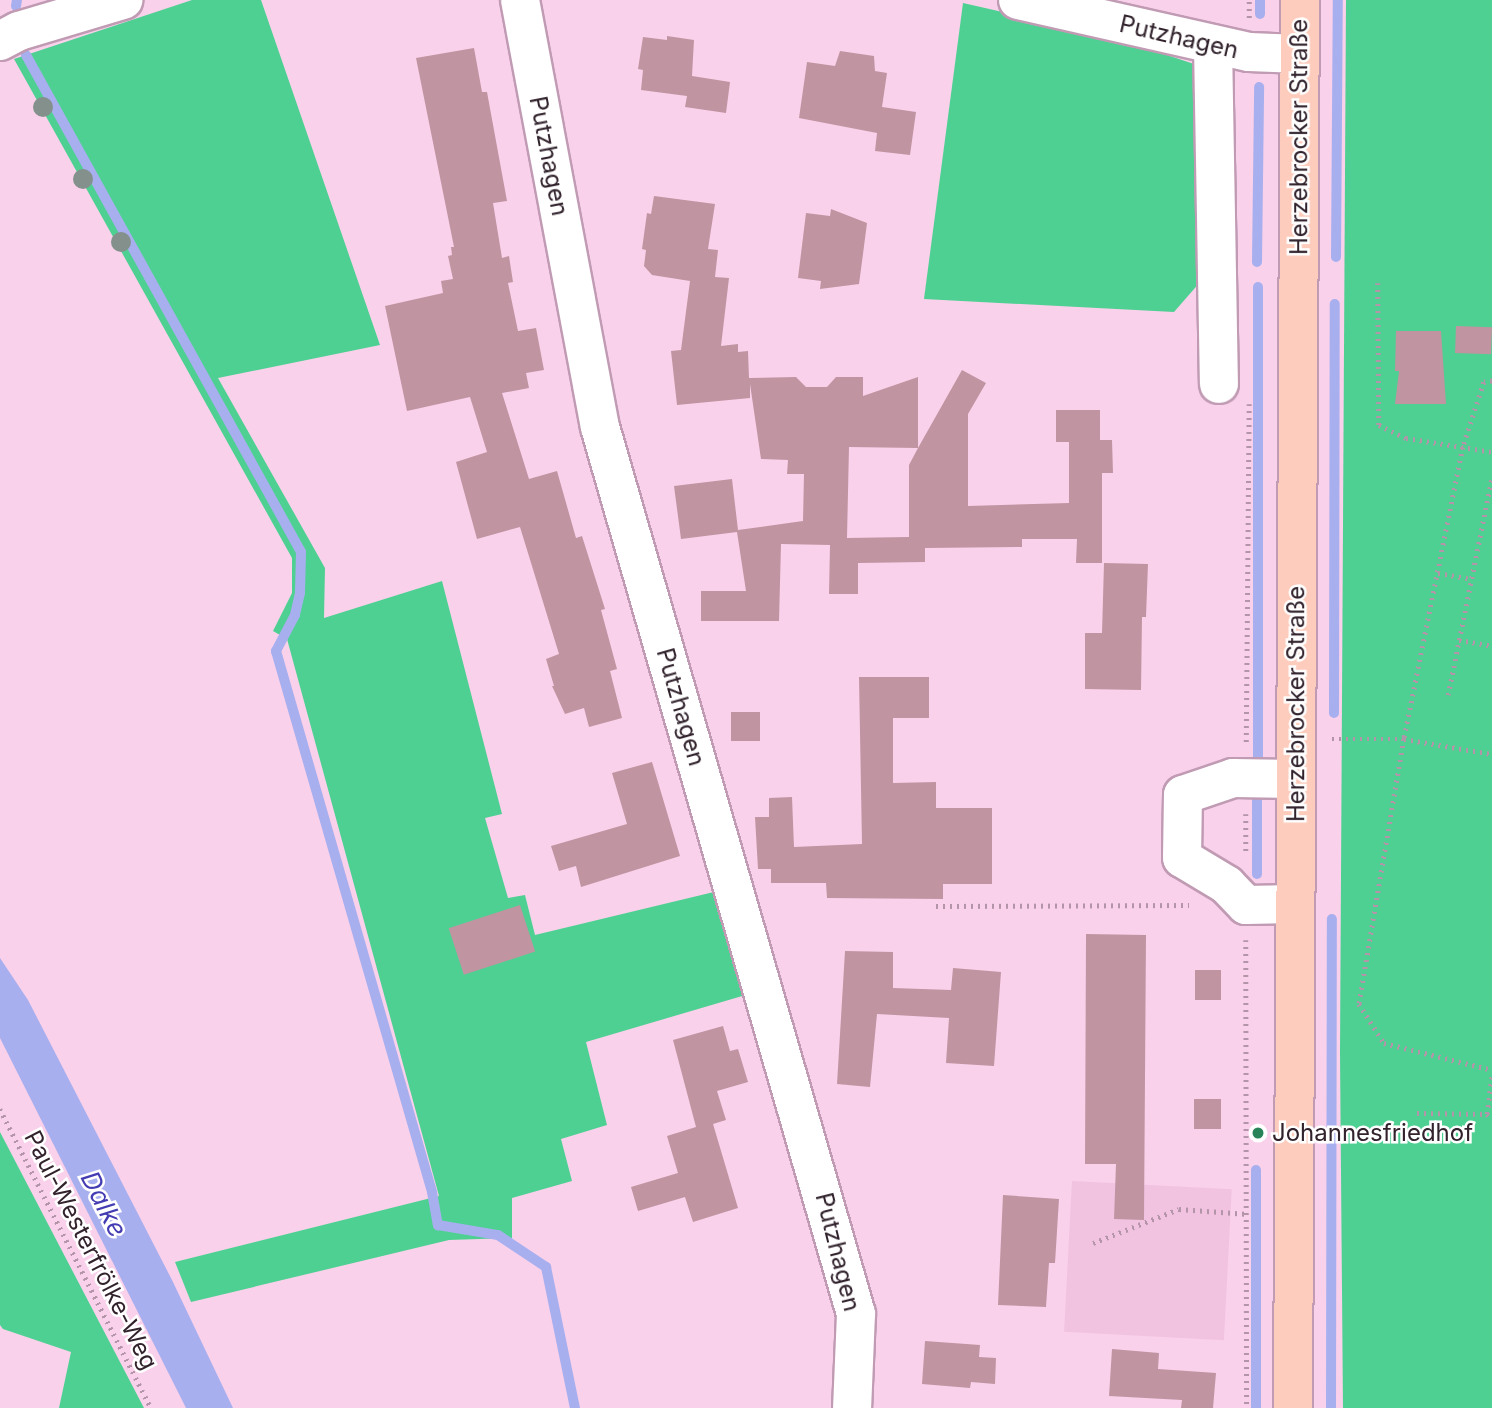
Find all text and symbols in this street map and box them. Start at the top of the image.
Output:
street label: Putzhagen [1117,9,1241,65]
street label: Herzebrocker Straße [1285,19,1313,255]
street label: Putzhagen [523,94,575,218]
street label: Herzebrocker Straße [1282,586,1310,822]
street label: Putzhagen [650,645,712,769]
place label: Johannesfriedhof [1272,1119,1473,1147]
marker: Johannesfriedhof [1250,1125,1266,1141]
street label: Paul-Westerfrölke-Weg [18,1126,164,1374]
water label: Dalke [74,1166,134,1242]
street label: Putzhagen [809,1190,867,1314]

